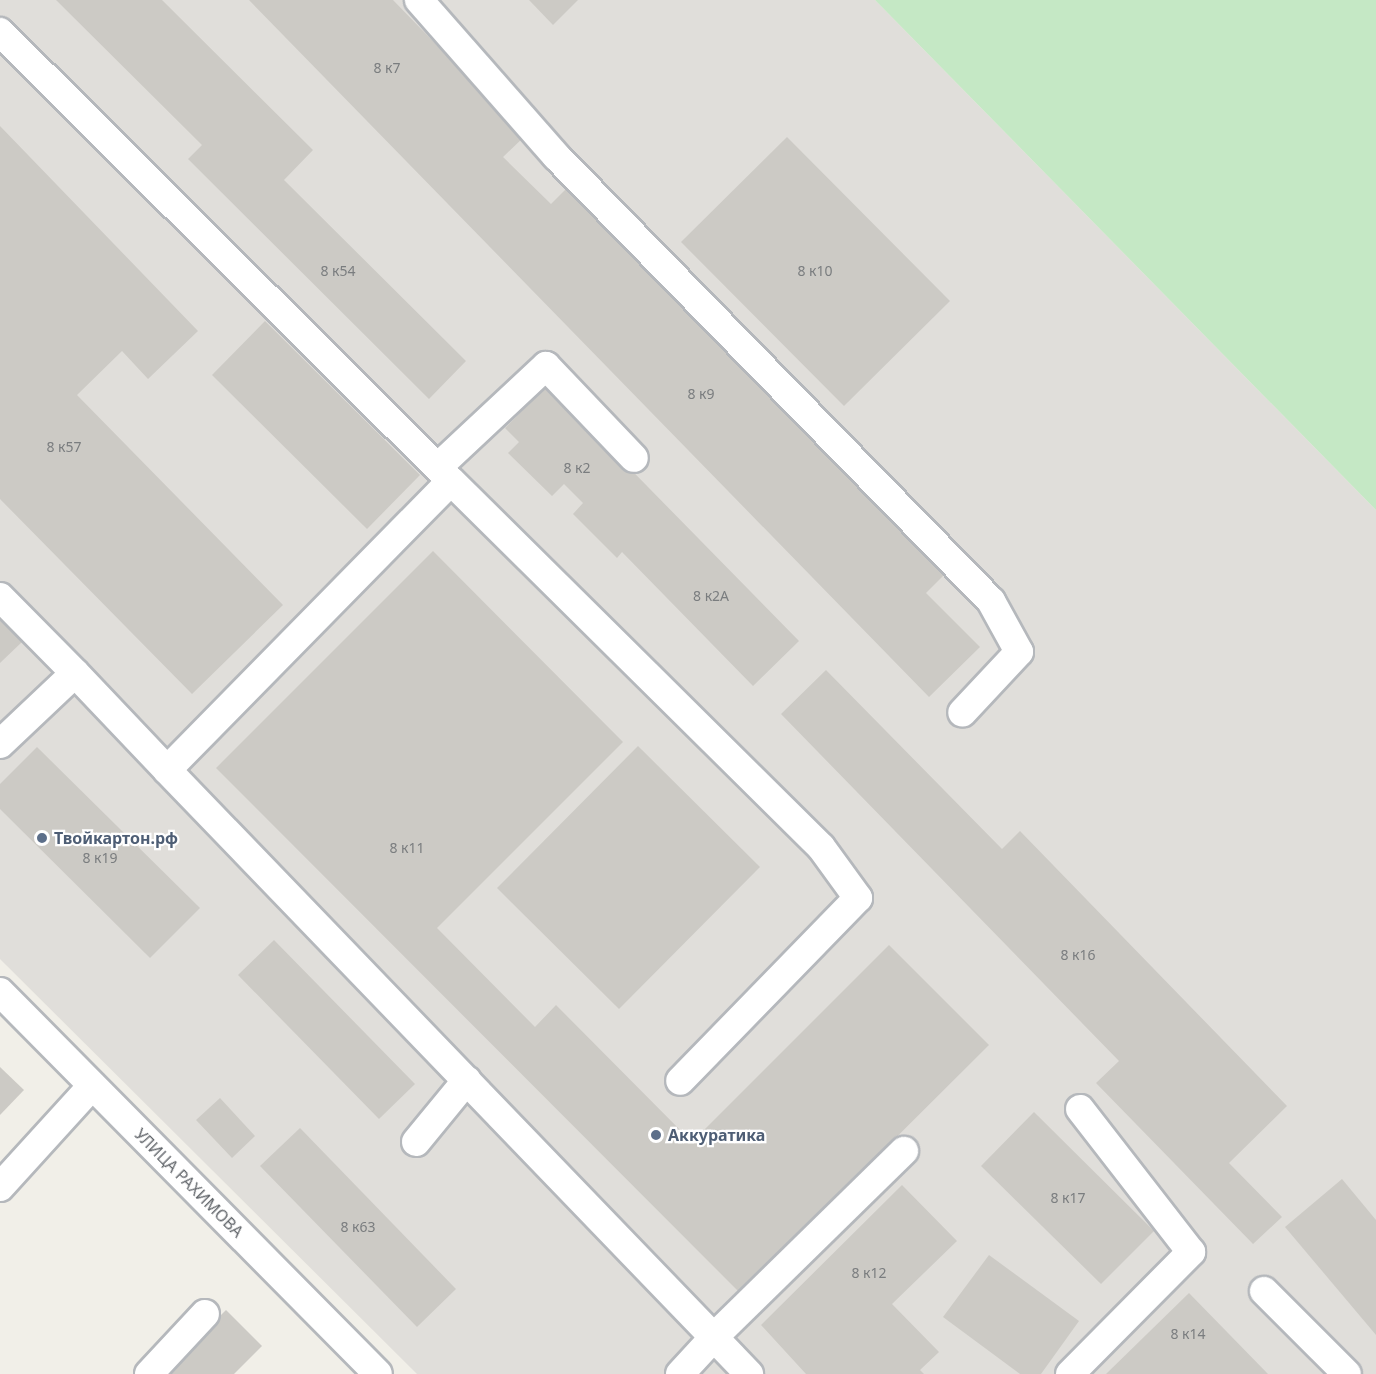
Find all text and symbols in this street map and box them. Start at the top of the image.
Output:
house number: 8 к7 [373,60,401,76]
house number: 8 к54 [320,263,356,279]
house number: 8 к10 [797,263,833,279]
house number: 8 к9 [687,386,715,402]
house number: 8 к57 [46,439,82,455]
house number: 8 к2 [563,460,591,476]
house number: 8 к2А [693,588,729,604]
place label: Твойкартон.рф [54,828,178,848]
marker: Твойкартон.рф [35,831,49,845]
house number: 8 к11 [389,840,425,856]
house number: 8 к19 [82,850,118,866]
house number: 8 к16 [1060,947,1096,963]
street label: УЛИЦА РАХИМОВА [131,1125,247,1241]
place label: Аккуратика [668,1125,765,1145]
marker: Аккуратика [649,1128,663,1142]
house number: 8 к17 [1050,1190,1086,1206]
house number: 8 к63 [340,1219,376,1235]
house number: 8 к12 [851,1265,887,1281]
house number: 8 к14 [1170,1326,1206,1342]

